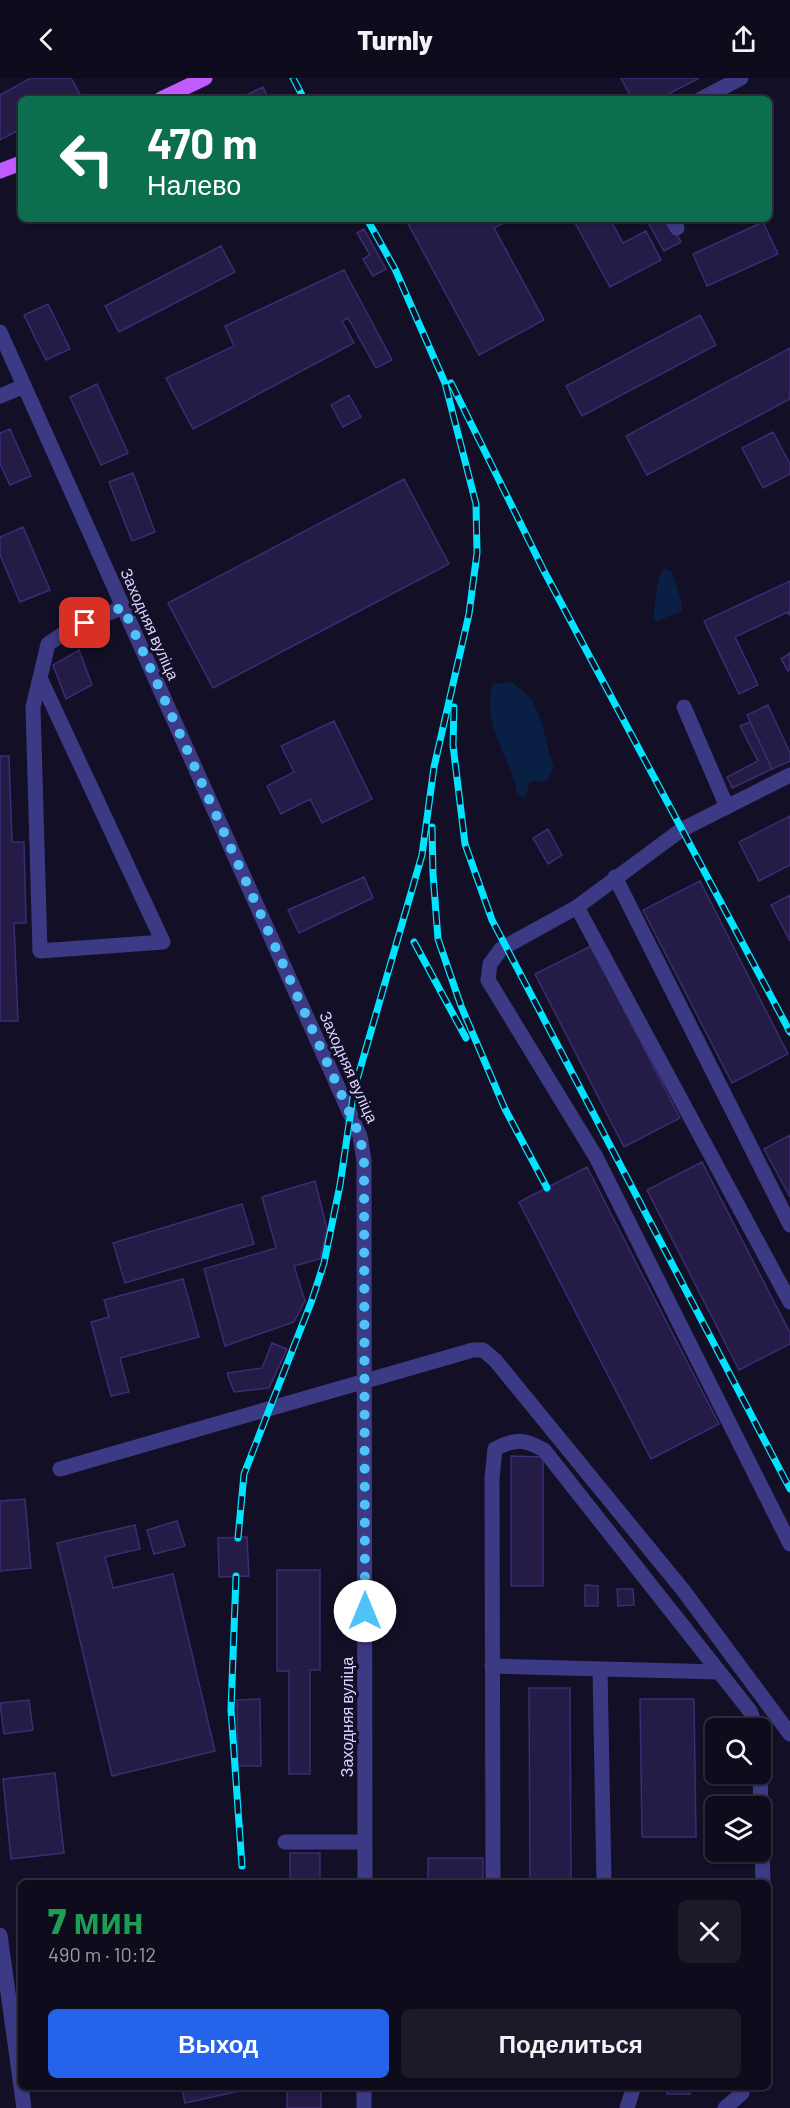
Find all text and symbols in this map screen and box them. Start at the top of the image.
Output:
icon: back [30,23,63,56]
text: Turnly [357,23,433,55]
icon: share [727,23,760,56]
text: 470 m [147,117,258,167]
icon: left [48,120,126,198]
text: Налево [147,168,241,200]
street label: Заходняя вуліца [117,565,184,683]
pin [59,597,110,648]
icon: arrive [68,606,101,639]
street label: Заходняя вуліца [316,1008,383,1126]
position arrow [333,1579,397,1643]
street label: Заходняя вуліца [337,1657,356,1777]
map controls [705,1718,771,1862]
button: search [705,1718,771,1784]
button: layers [705,1796,771,1862]
text: 7 мин [48,1898,144,1941]
button: close [678,1900,741,1963]
text: 490 m · 10:12 [48,1942,156,1966]
button: Выход [48,2009,389,2078]
button: Поделиться [401,2009,741,2078]

